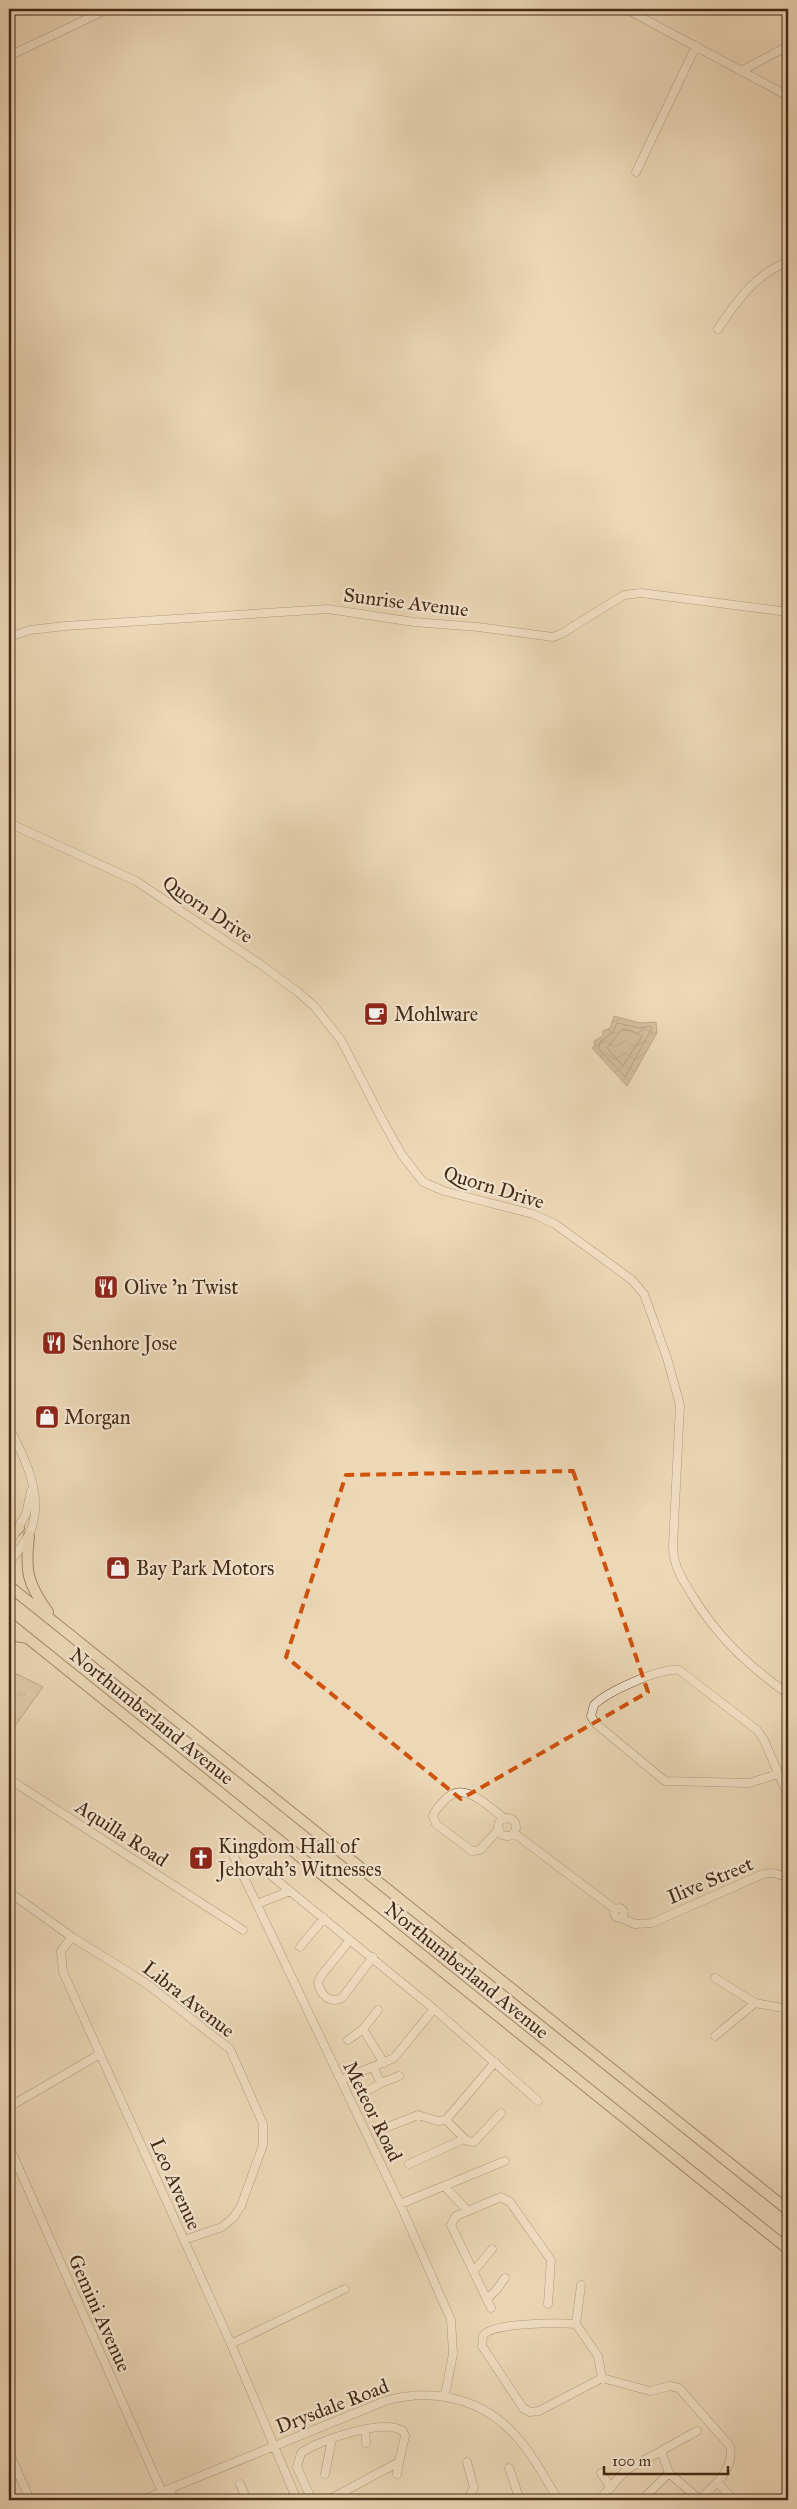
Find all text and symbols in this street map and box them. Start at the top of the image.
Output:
street label: Sunrise Avenue [342,582,470,622]
street label: Quorn Drive [158,870,258,948]
cafe icon: Mohlware [363,1001,389,1027]
place label: Mohlware [394,1002,478,1026]
street label: Quorn Drive [441,1160,547,1214]
restaurant icon: Olive 'n Twist [93,1274,119,1300]
place label: Olive 'n Twist [124,1275,238,1299]
restaurant icon: Senhore Jose [41,1330,67,1356]
place label: Senhore Jose [72,1331,177,1356]
shop icon: Morgan [34,1404,60,1430]
place label: Morgan [64,1405,131,1430]
shop icon: Bay Park Motors [105,1555,131,1581]
place label: Bay Park Motors [136,1556,274,1580]
street label: Northumberland Avenue [65,1642,239,1790]
street label: Aquilla Road [70,1794,173,1873]
place label: Kingdom Hall of Jehovah's Witnesses [216,1834,381,1882]
church icon: Kingdom Hall of Jehovah's Witnesses [188,1845,214,1871]
street label: Ilive Street [663,1851,757,1909]
street label: Northumberland Avenue [380,1896,554,2044]
street label: Libra Avenue [138,1956,240,2042]
street label: Meteor Road [338,2057,408,2165]
street label: Leo Avenue [145,2134,207,2234]
street label: Gemini Avenue [63,2251,137,2375]
street label: Drysdale Road [272,2373,392,2439]
scale bar [604,2444,728,2476]
text: 100 m [612,2452,652,2470]

